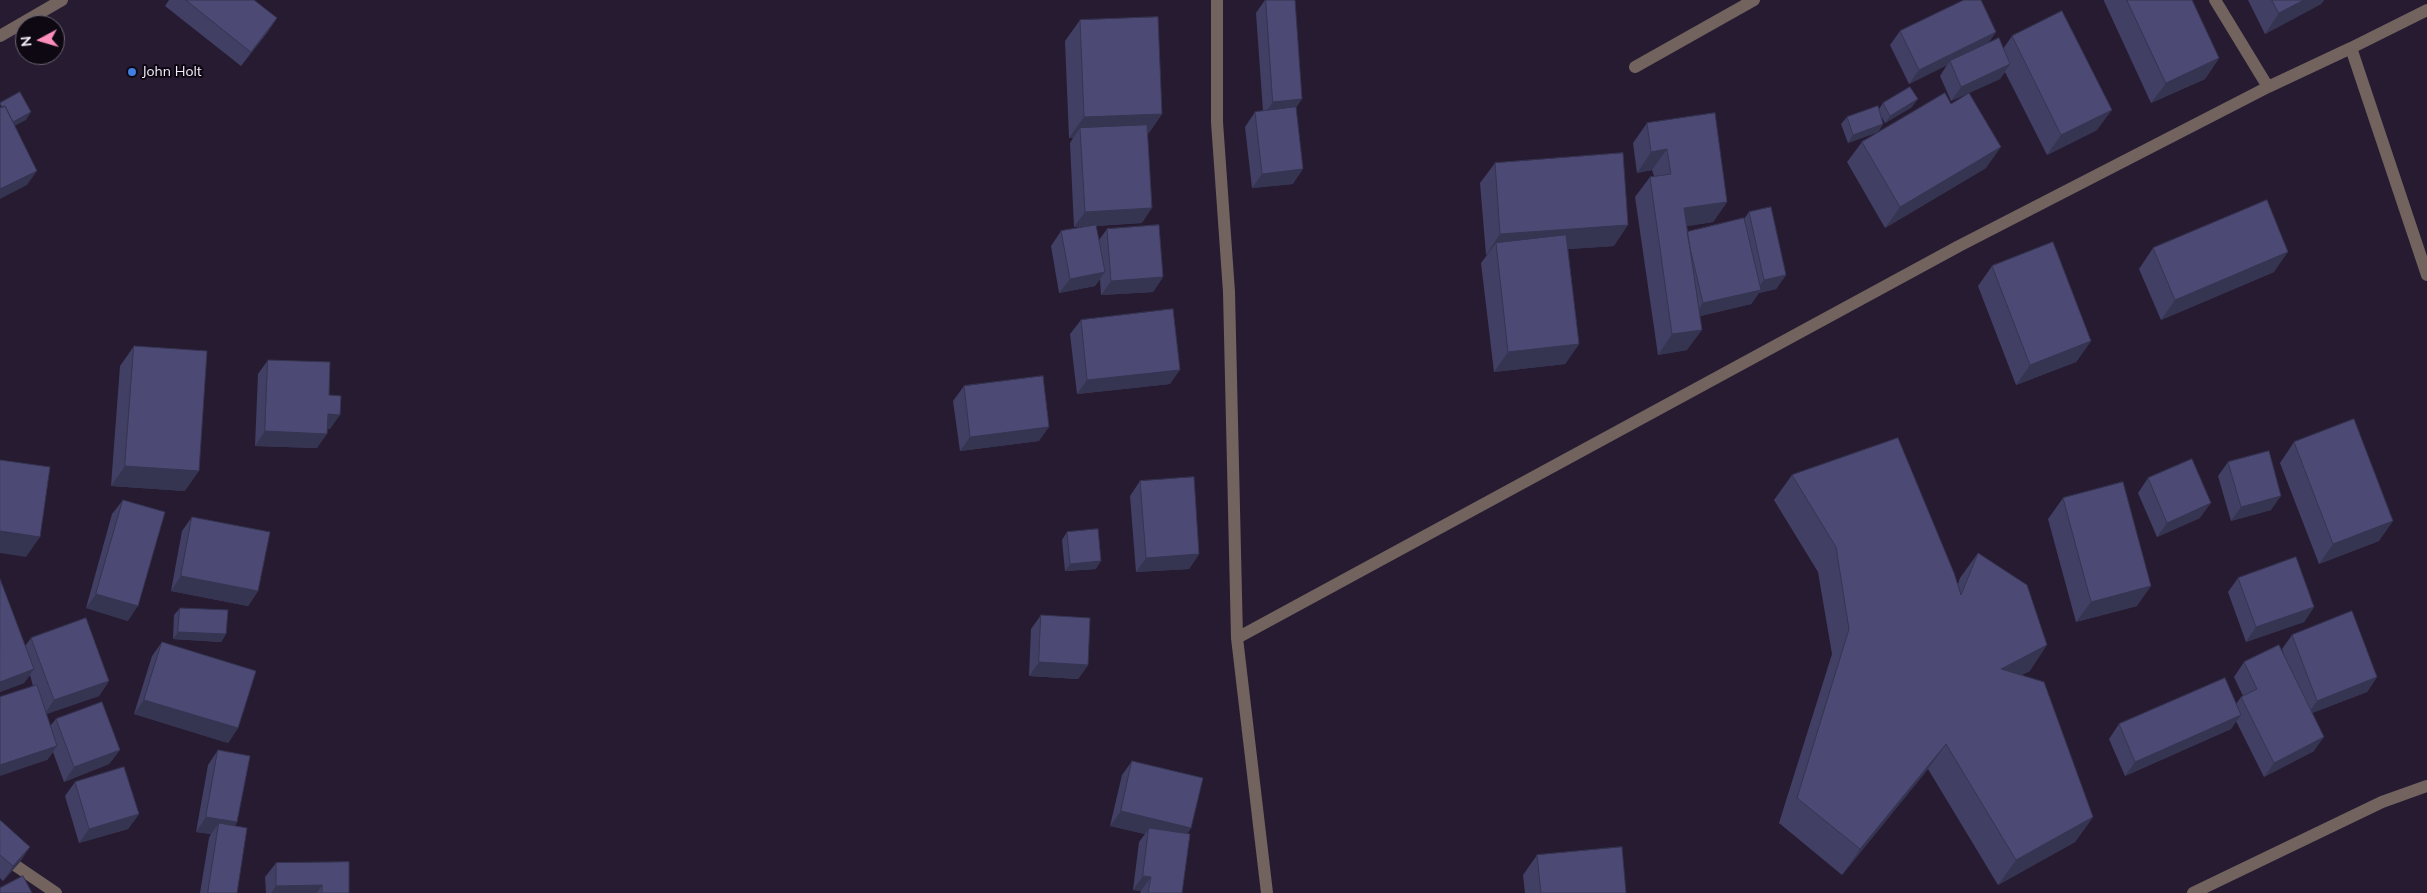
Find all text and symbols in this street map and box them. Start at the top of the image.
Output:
north arrow [15,15,65,65]
text: N [17,35,36,48]
place label: John Holt [142,64,202,80]
marker: John Holt [126,66,138,78]

